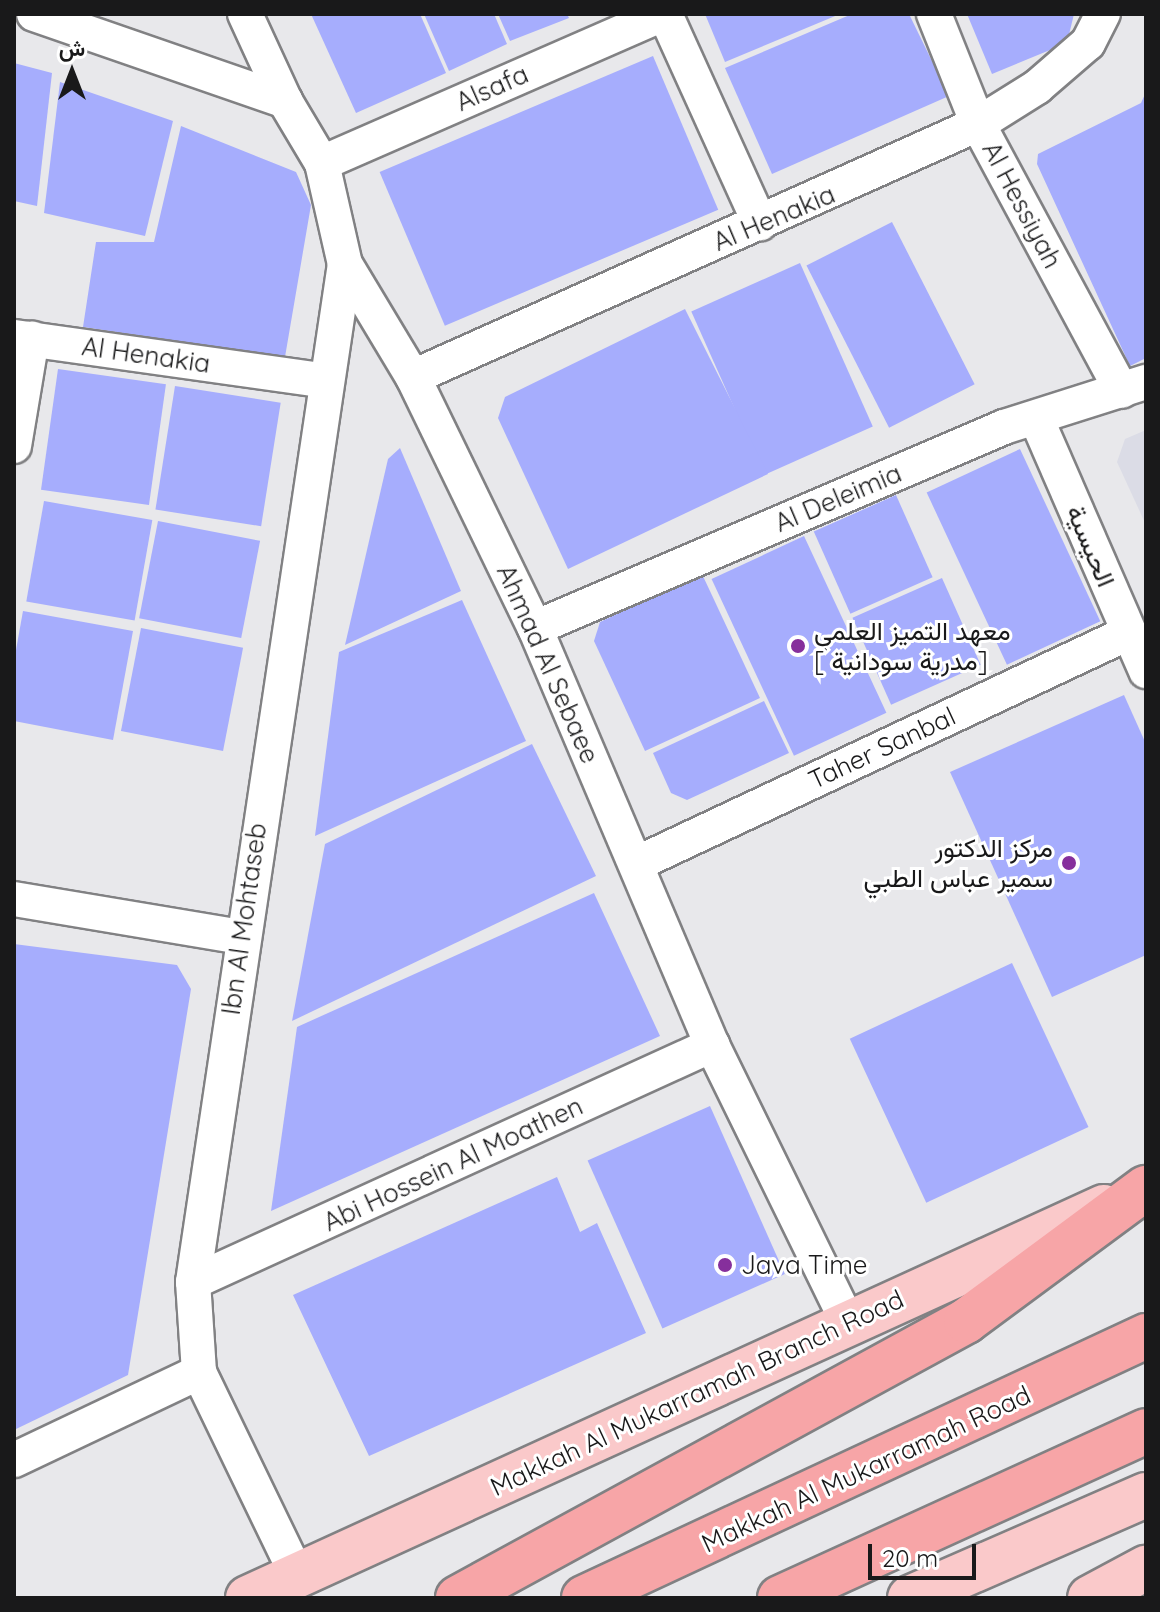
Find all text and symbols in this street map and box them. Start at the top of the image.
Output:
north arrow [32,32,112,112]
text: ش [59,34,85,62]
street label: Alsafa [451,58,533,118]
street label: Al Hessiyah [976,137,1068,273]
street label: Al Henakia [708,178,840,258]
street label: Al Henakia [80,331,212,379]
street label: Al Deleimia [770,457,906,539]
street label: الحيسية [1060,501,1122,591]
street label: Ahmad Al Sebaee [490,560,606,768]
place label: معهد التميز العلمي [ مدرية سودانية] [814,615,1011,676]
marker: معهد التميز العلمي [ مدرية سودانية] [789,637,807,655]
street label: Taher Sanbal [804,700,960,796]
street label: Ibn Al Mohtaseb [215,821,273,1017]
place label: مركز الدكتور سمير عباس الطبي [864,832,1053,894]
marker: مركز الدكتور سمير عباس الطبي [1060,854,1078,872]
street label: Abi Hossein Al Moathen [318,1090,588,1238]
place label: Java Time [741,1249,868,1281]
marker: Java Time [716,1256,734,1274]
street label: Makkah Al Mukarramah Branch Road [485,1283,909,1503]
street label: Makkah Al Mukarramah Road [696,1379,1036,1559]
scale bar [872,1528,980,1578]
text: 20 m [882,1543,938,1573]

